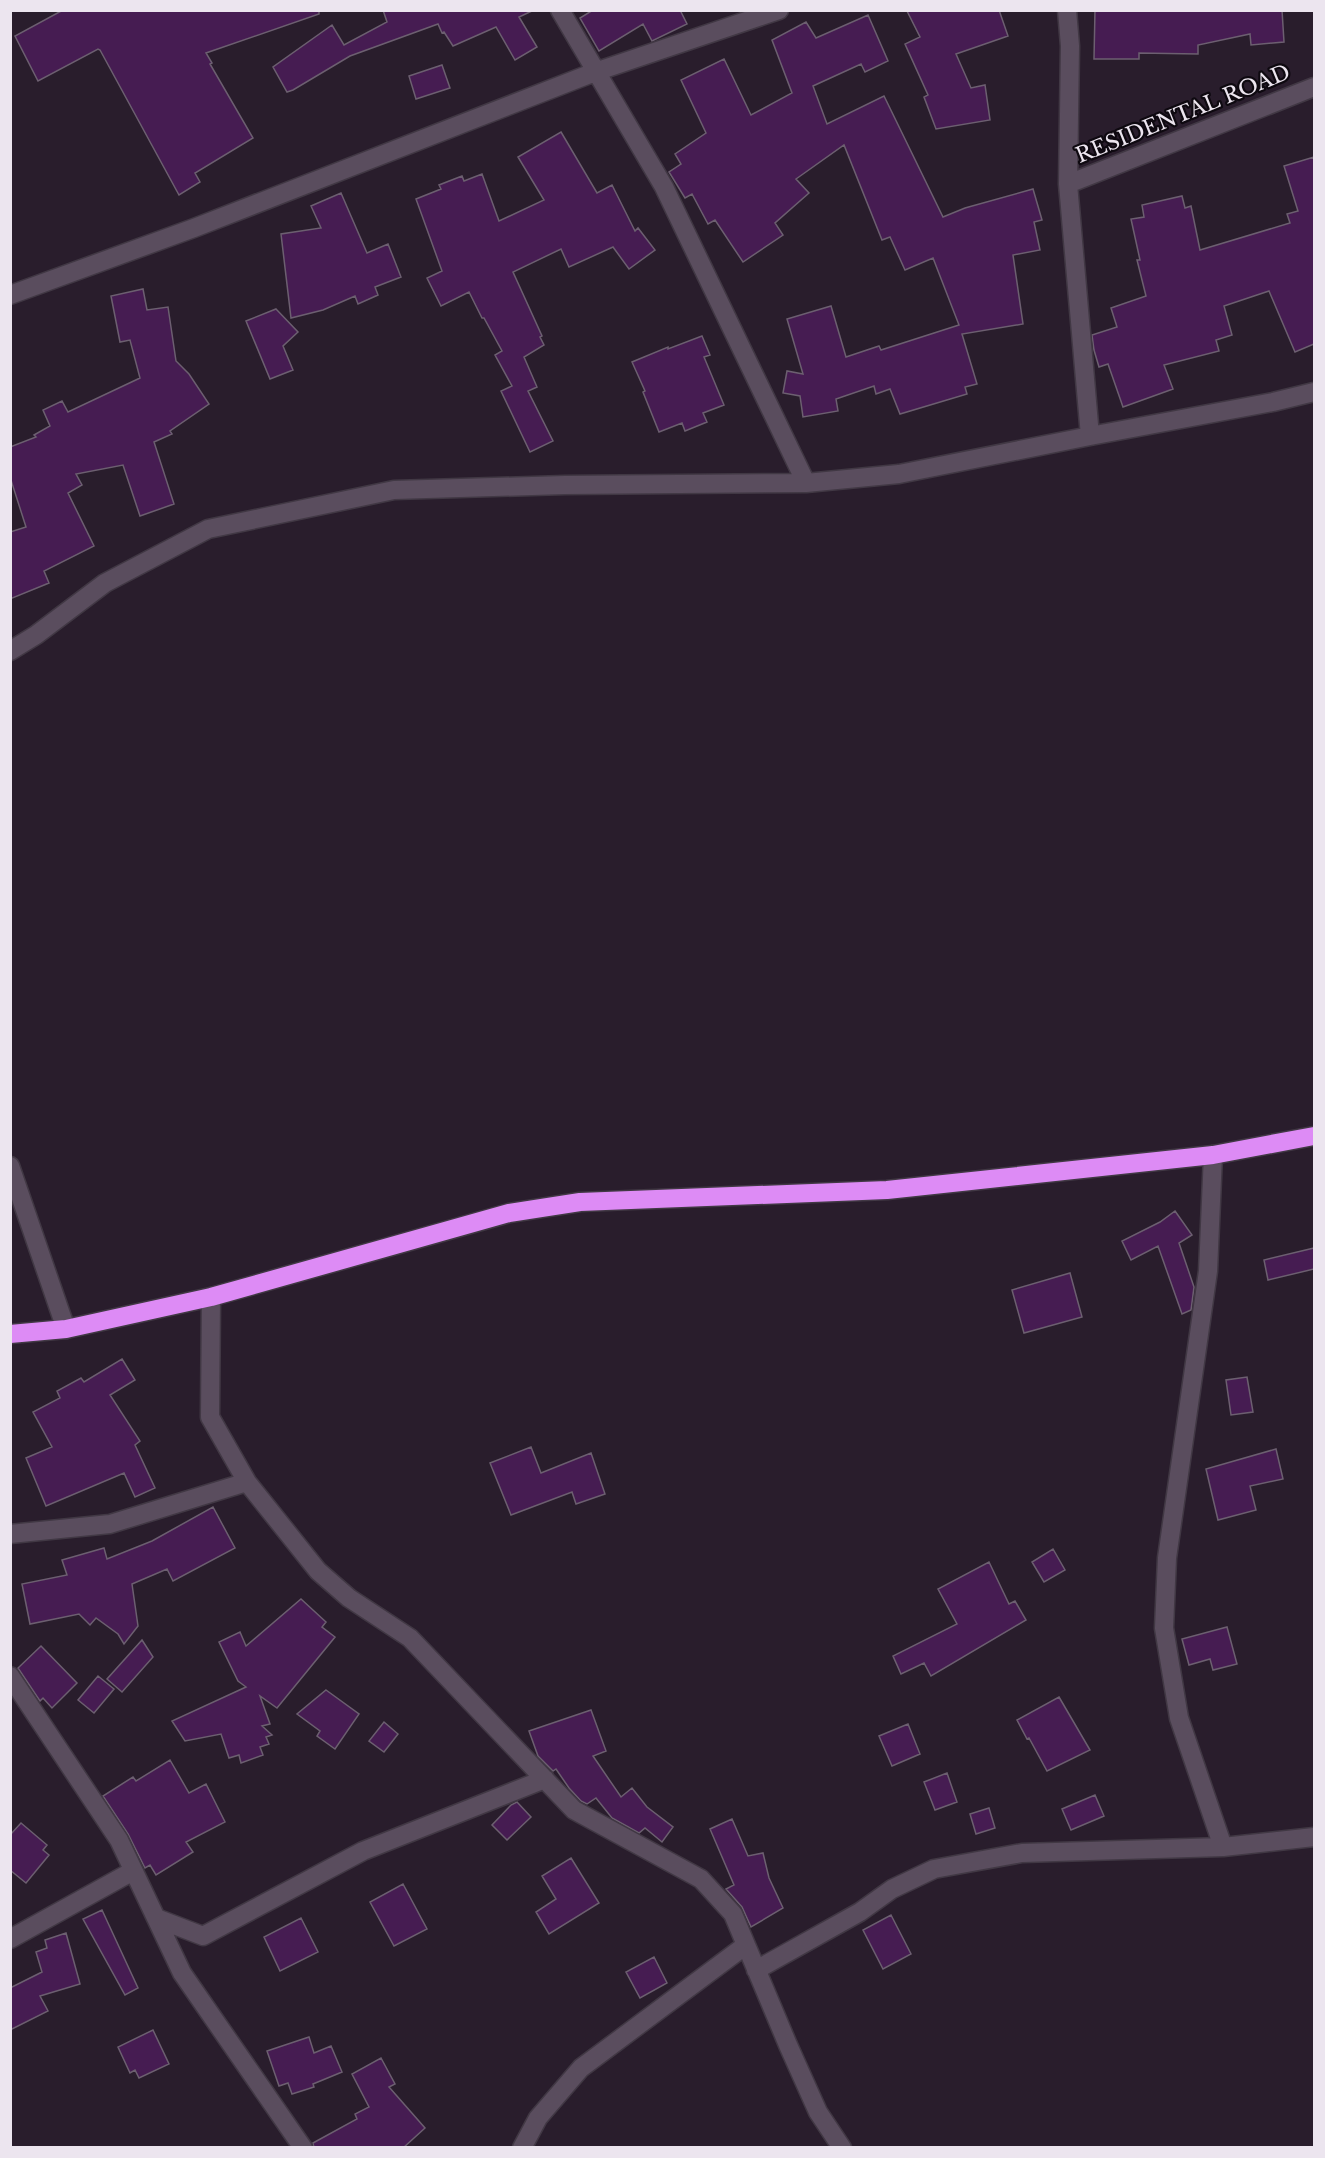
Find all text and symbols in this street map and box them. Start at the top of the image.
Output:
street label: RESIDENTAL ROAD [1072,59,1294,169]

